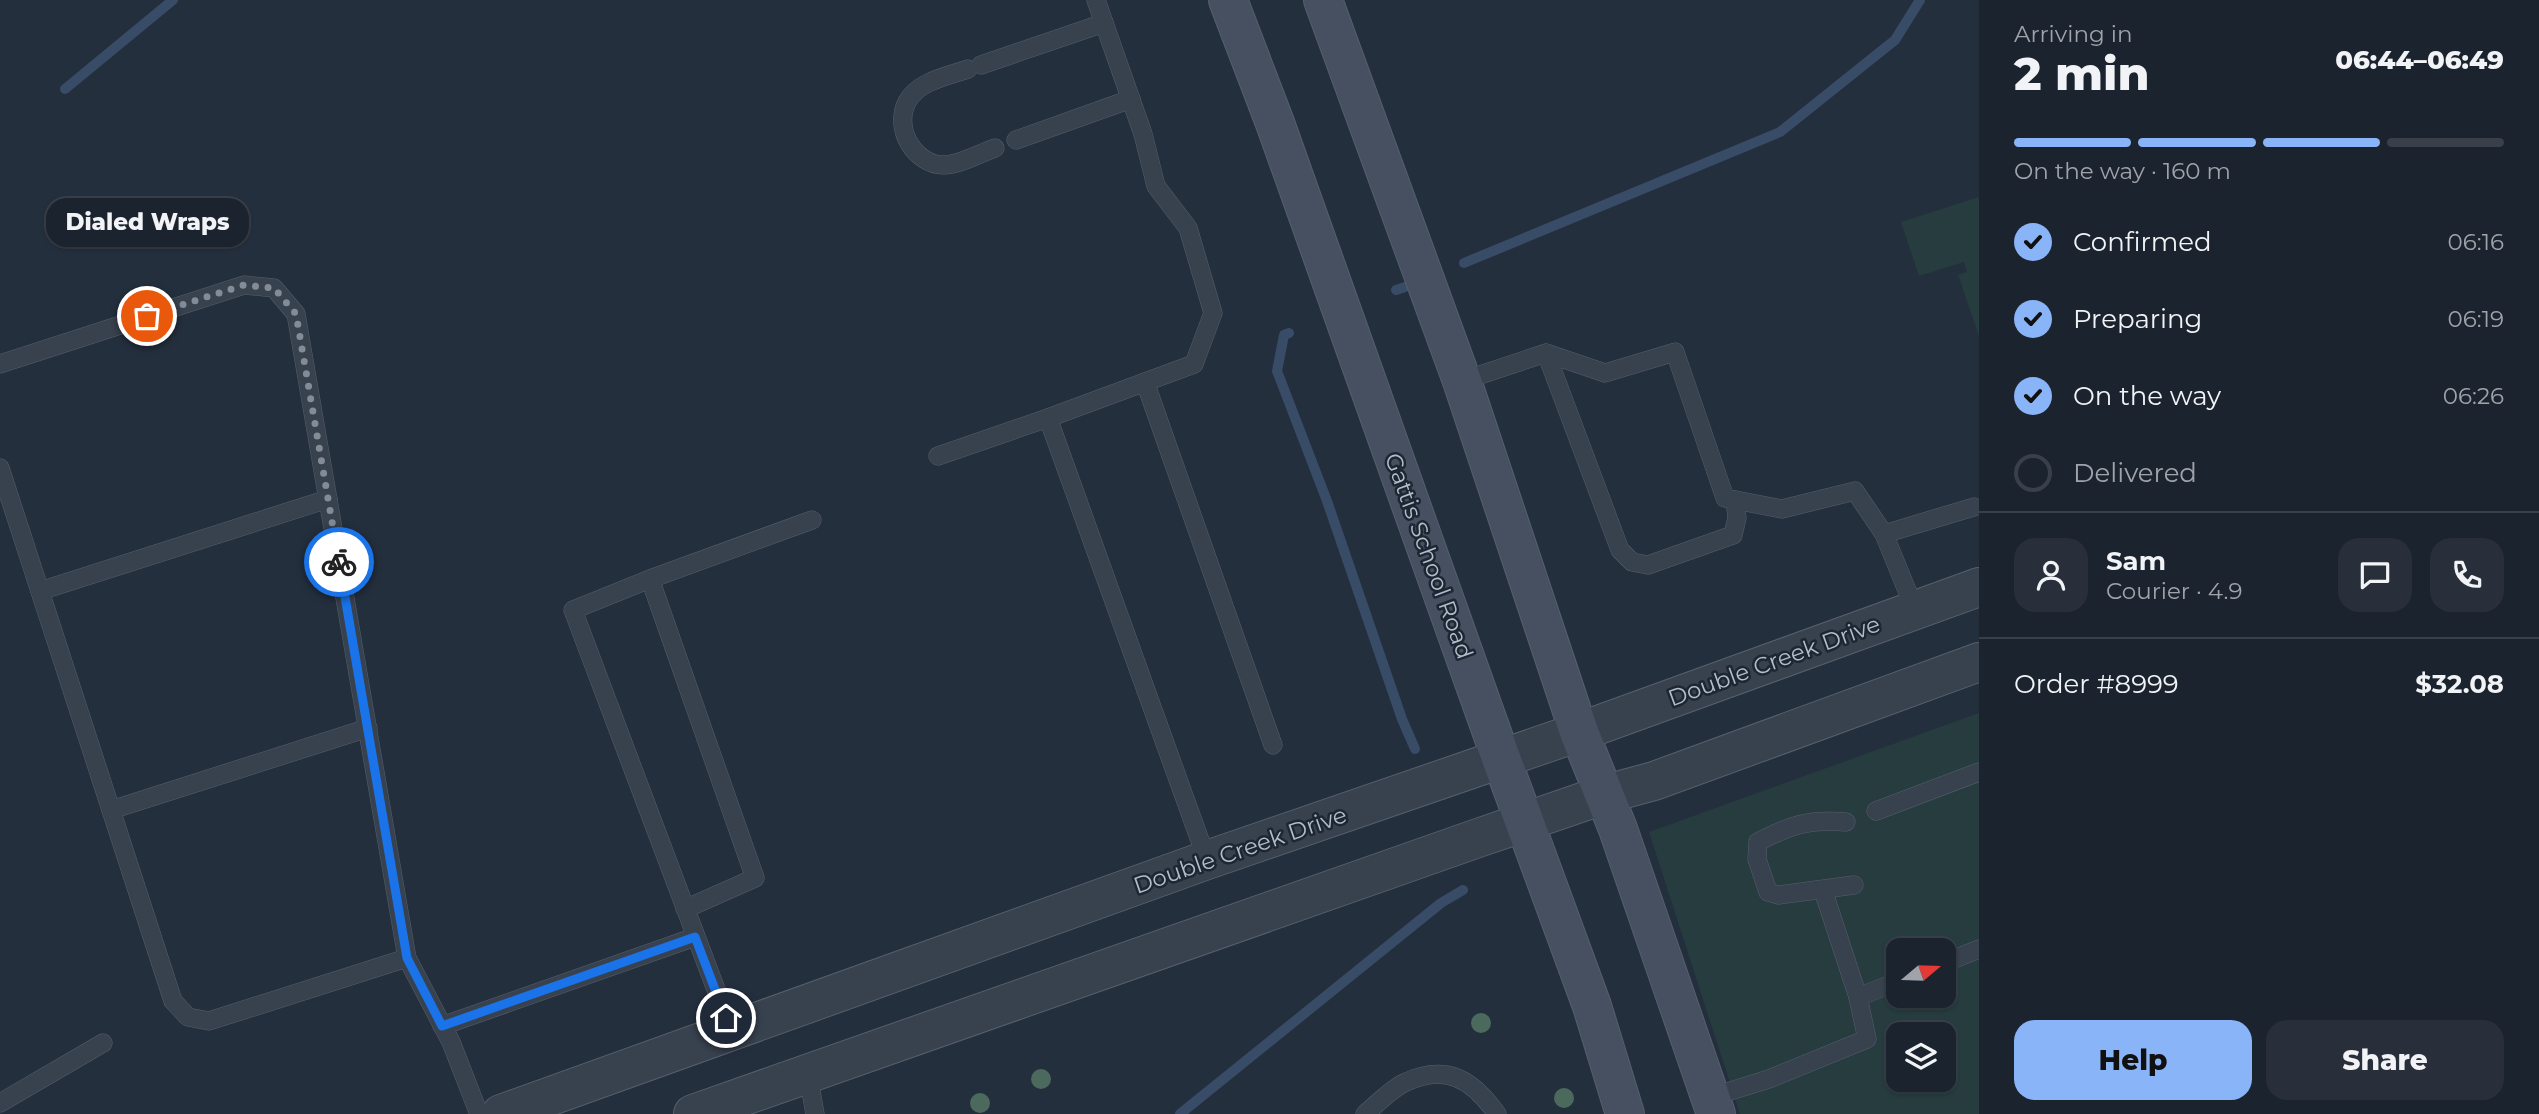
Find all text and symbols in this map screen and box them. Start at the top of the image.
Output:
text: Arriving in [2014,20,2133,48]
text: 06:44–06:49 [2335,44,2504,76]
text: 2 min [2014,45,2149,102]
text: On the way · 160 m [2014,157,2231,185]
callout: Dialed Wraps [46,197,248,246]
text: Dialed Wraps [65,208,230,236]
icon: check [2014,223,2052,261]
text: Confirmed [2073,226,2212,258]
text: 06:16 [2448,228,2504,256]
pin [117,286,177,346]
icon: bag [128,297,166,335]
icon: check [2014,300,2052,338]
text: Preparing [2073,303,2202,335]
text: 06:19 [2448,305,2504,333]
icon: check [2014,377,2052,415]
text: On the way [2073,380,2221,412]
text: 06:26 [2443,382,2504,410]
street label: Gattis School Road [1379,449,1479,663]
text: Delivered [2073,457,2197,489]
courier [304,527,374,597]
button: person [2014,538,2088,612]
button: chat [2338,538,2412,612]
button: phone [2430,538,2504,612]
icon: bike [320,543,358,581]
text: Sam [2106,545,2166,577]
text: Courier · 4.9 [2106,577,2242,605]
street label: Double Creek Drive [1664,610,1884,712]
text: Order #8999 [2014,668,2179,700]
text: $32.08 [2415,668,2504,700]
street label: Double Creek Drive [1130,800,1350,900]
north arrow [1886,938,1956,1008]
map controls [1886,938,1956,1092]
pin [696,988,756,1048]
icon: home [707,999,745,1037]
button: Help [2014,1020,2252,1100]
button: Share [2266,1020,2504,1100]
button: layers [1886,1022,1956,1092]

